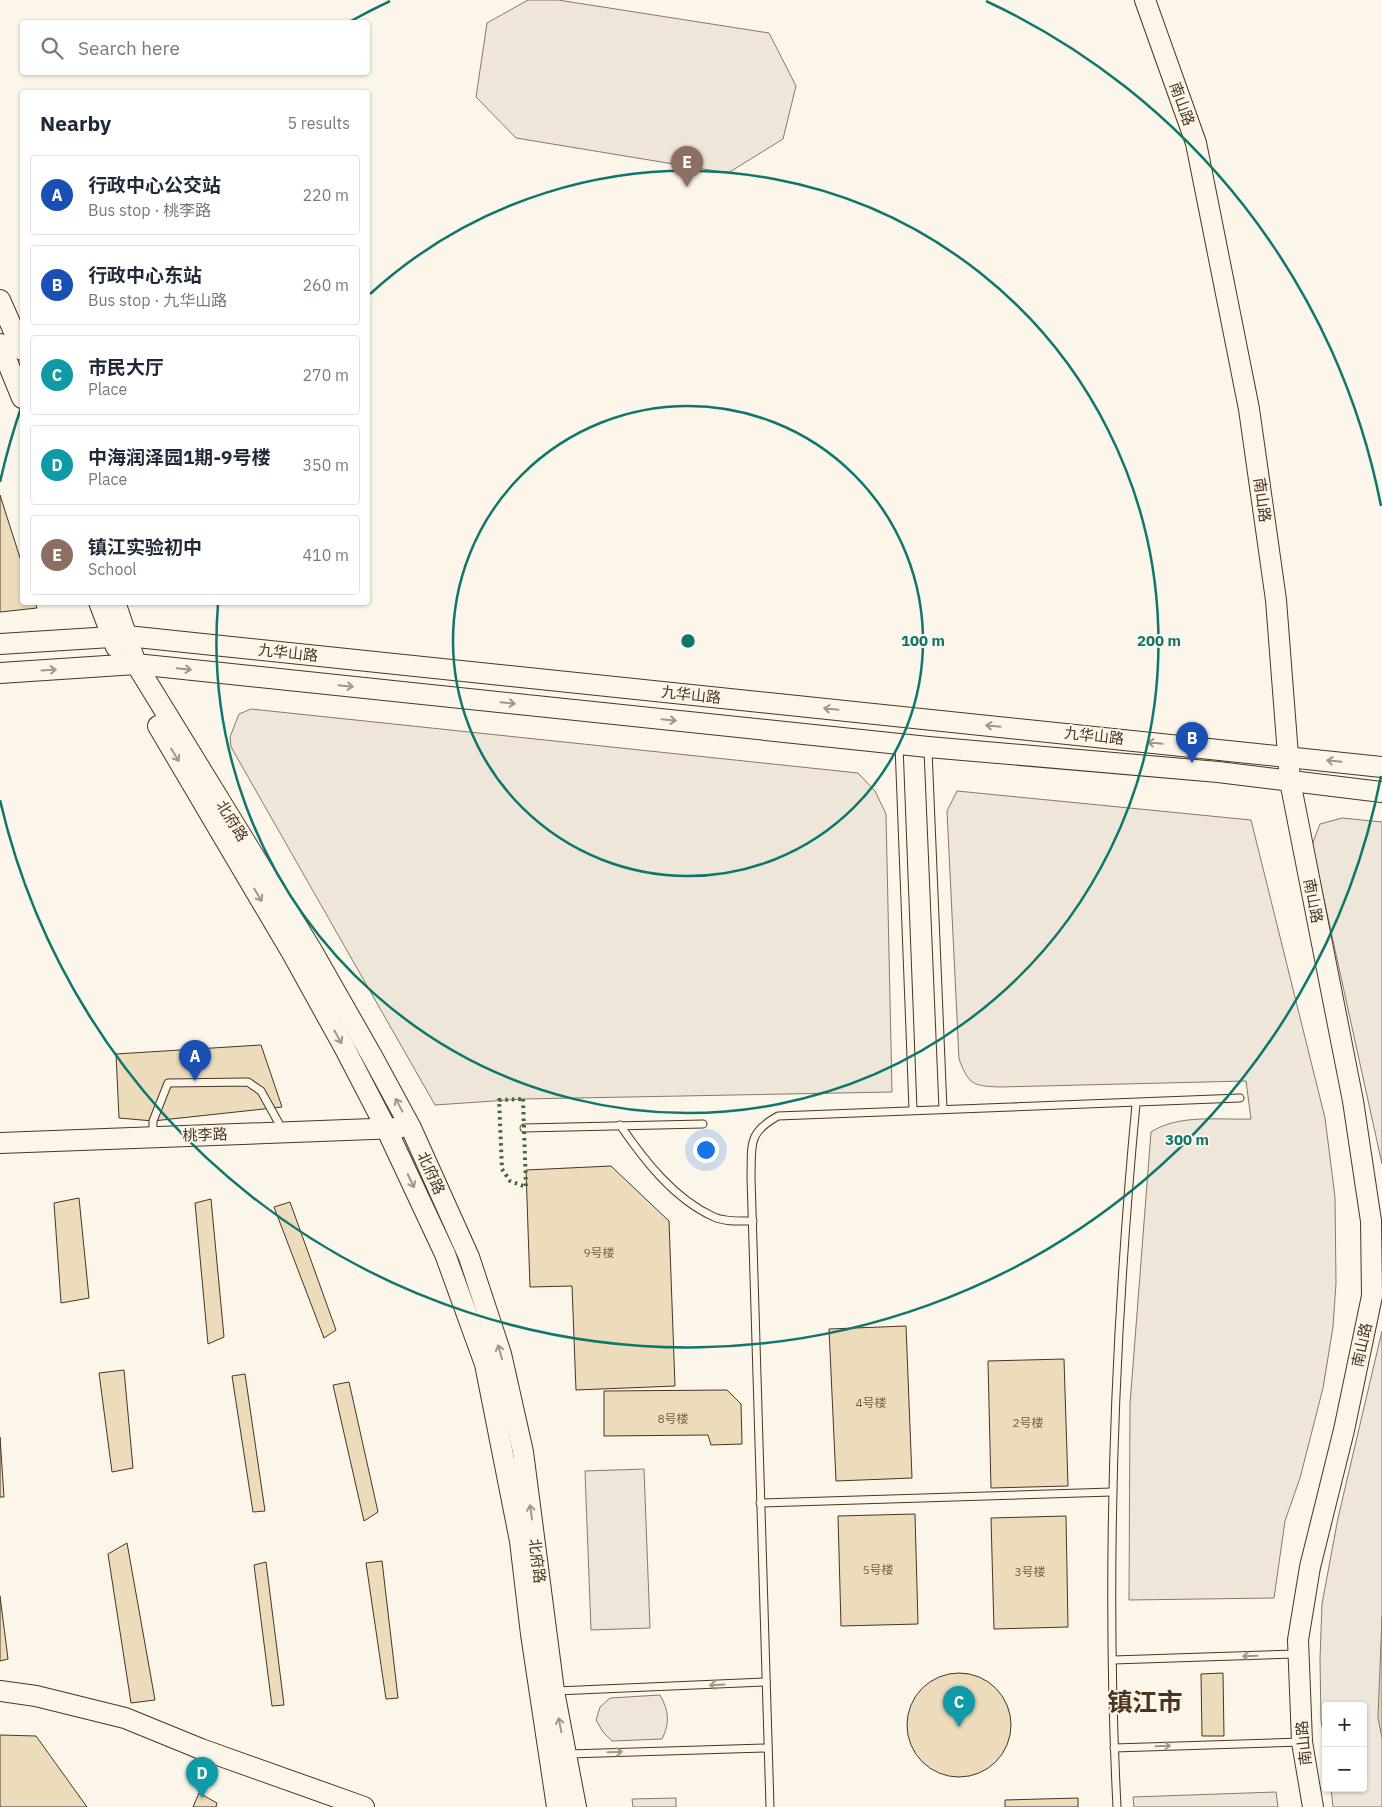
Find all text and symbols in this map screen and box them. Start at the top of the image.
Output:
search box [20,20,370,75]
icon: search [38,34,66,62]
text: Search here [78,36,180,60]
street label: 南山路 [1166,79,1199,128]
text: Nearby [40,109,111,137]
text: 5 results [287,113,350,133]
pin: E [671,146,703,187]
text: 行政中心公交站 [88,173,221,197]
text: A [52,185,62,205]
text: 220 m [302,185,349,205]
text: Bus stop · 桃李路 [88,200,211,220]
text: 行政中心东站 [88,263,202,287]
text: B [52,275,62,295]
text: 260 m [302,275,349,295]
text: Bus stop · 九华山路 [88,290,227,310]
text: 市民大厅 [88,355,164,379]
text: C [52,365,62,385]
text: 270 m [302,365,349,385]
text: Place [88,379,127,399]
text: 中海润泽园1期-9号楼 [88,445,270,469]
text: D [51,455,63,475]
text: 350 m [302,455,349,475]
text: Place [88,469,127,489]
street label: 南山路 [1250,476,1275,524]
text: 镇江实验初中 [88,535,202,559]
text: E [52,545,62,565]
text: 410 m [302,545,349,565]
text: School [88,559,137,579]
text: 100 m [901,631,945,650]
text: 200 m [1137,631,1181,650]
centre of rings [679,632,697,650]
street label: 九华山路 [257,640,319,665]
one-way arrow [176,664,192,674]
one-way arrow [40,665,56,674]
one-way arrow [338,681,354,691]
street label: 九华山路 [660,682,722,707]
one-way arrow [499,698,515,708]
one-way arrow [824,704,840,714]
one-way arrow [661,715,677,725]
one-way arrow [985,721,1001,731]
pin: B [1176,722,1208,763]
street label: 九华山路 [1063,723,1125,748]
one-way arrow [1147,738,1163,748]
one-way arrow [171,748,181,762]
one-way arrow [1326,756,1342,766]
street label: 北府路 [212,797,252,845]
street label: 南山路 [1300,877,1327,925]
one-way arrow [254,887,263,902]
one-way arrow [333,1029,343,1044]
pin: A [179,1040,211,1081]
one-way arrow [394,1098,404,1113]
street label: 桃李路 [182,1124,228,1145]
text: 300 m [1165,1130,1209,1149]
your location [693,1137,719,1163]
street label: 北府路 [414,1148,449,1197]
one-way arrow [406,1174,416,1189]
house number: 9号楼 [583,1245,615,1260]
street label: 南山路 [1348,1321,1375,1369]
one-way arrow [494,1345,504,1361]
house number: 4号楼 [855,1395,887,1410]
house number: 8号楼 [657,1411,689,1426]
house number: 2号楼 [1012,1415,1044,1430]
one-way arrow [526,1504,536,1520]
street label: 北府路 [525,1537,550,1584]
house number: 5号楼 [862,1562,894,1577]
house number: 3号楼 [1014,1564,1046,1579]
one-way arrow [1242,1652,1258,1661]
one-way arrow [709,1680,725,1689]
district label: 镇江市 [1107,1685,1183,1718]
pin: C [943,1686,975,1727]
map controls [1322,1702,1367,1792]
button: + [1322,1702,1367,1747]
one-way arrow [555,1717,565,1733]
street label: 南山路 [1292,1720,1315,1766]
one-way arrow [1155,1742,1171,1751]
button: − [1322,1747,1367,1792]
one-way arrow [607,1748,623,1757]
pin: D [186,1757,218,1798]

